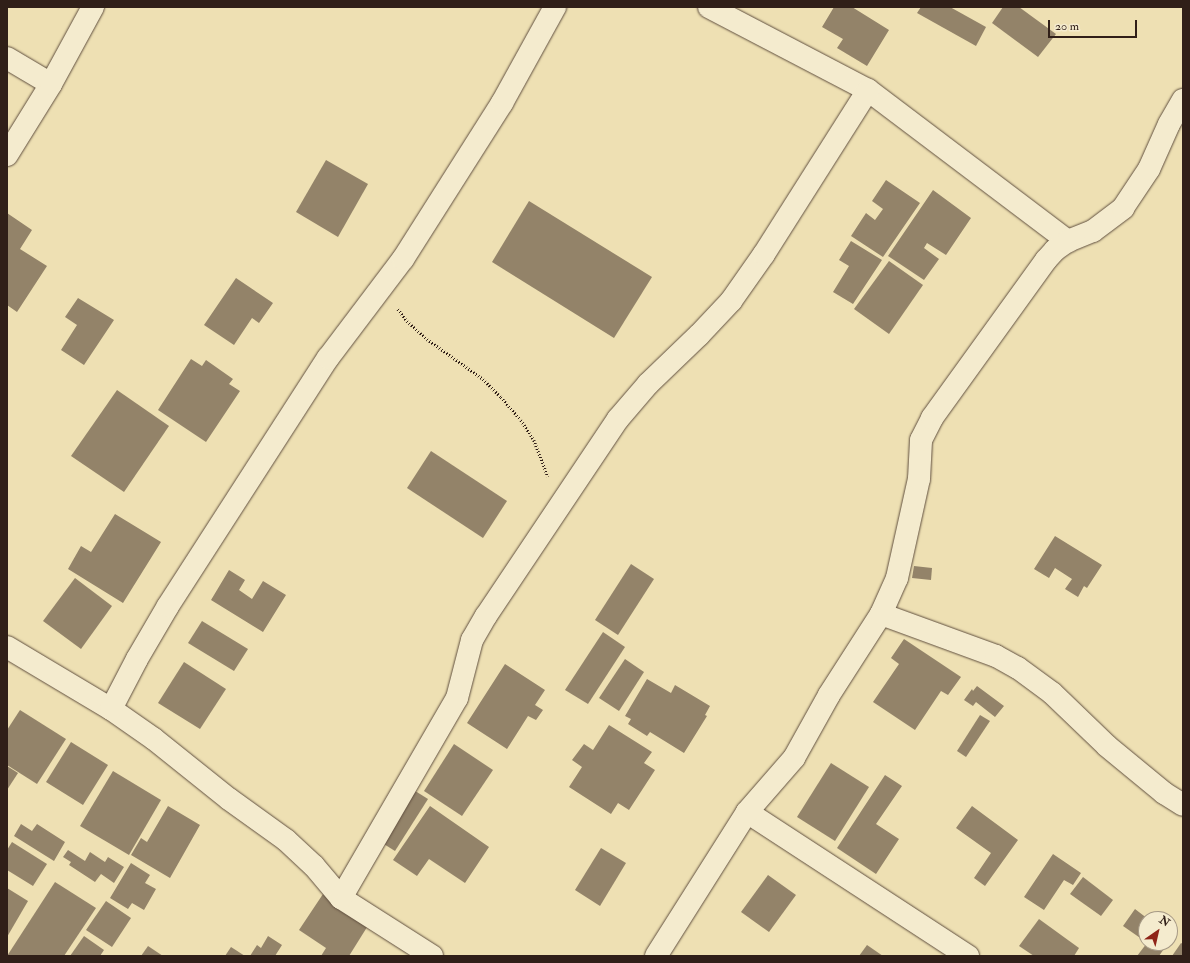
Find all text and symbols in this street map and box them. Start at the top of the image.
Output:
scale bar [1050,12,1139,38]
text: 20 m [1055,19,1079,34]
north arrow [1138,911,1178,951]
text: N [1157,913,1172,930]

